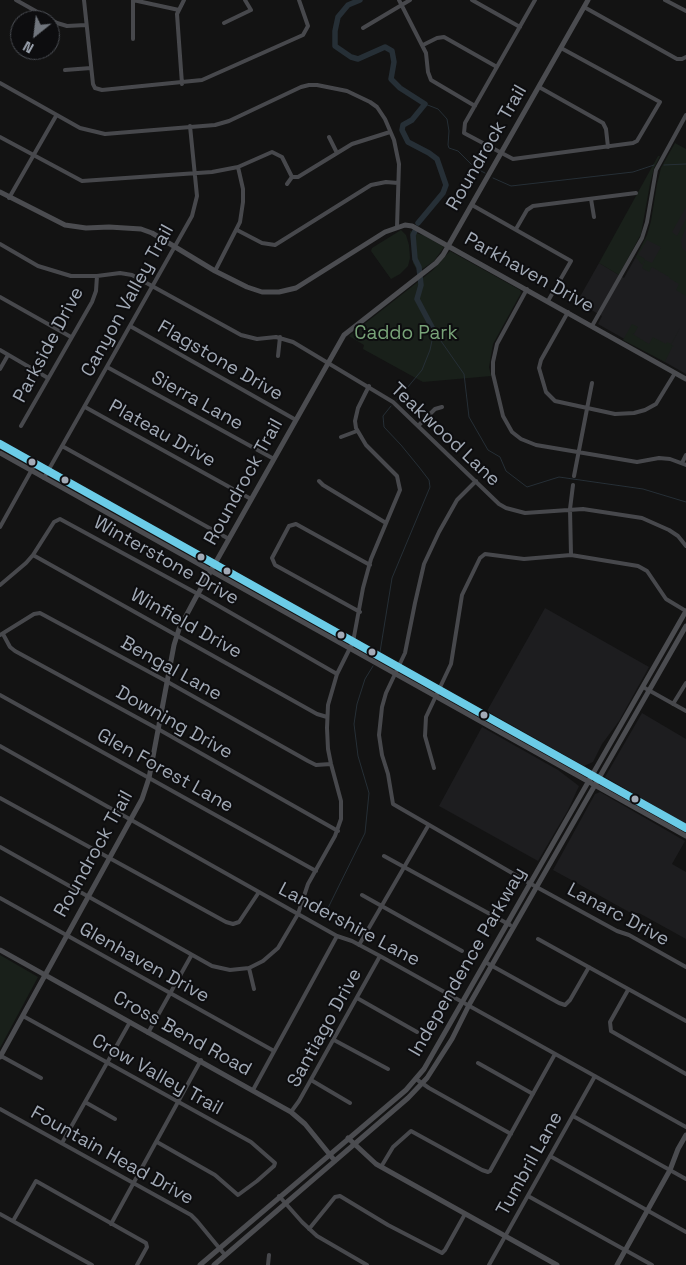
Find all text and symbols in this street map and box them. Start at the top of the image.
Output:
north arrow [10,10,60,60]
text: N [20,37,37,57]
street label: Roundrock Trail [442,81,532,215]
street label: Canyon Valley Trail [77,221,179,381]
street label: Parkhaven Drive [460,228,598,318]
street label: Parkside Drive [9,283,89,407]
street label: Flagstone Drive [153,316,287,406]
park label: Caddo Park [354,323,458,345]
street label: Sierra Lane [147,366,247,436]
street label: Teakwood Lane [385,378,505,492]
street label: Plateau Drive [105,395,219,473]
street label: Roundrock Trail [200,415,288,549]
unlabelled marker [27,457,37,467]
unlabelled marker [60,475,70,485]
street label: Winterstone Drive [89,512,243,610]
unlabelled marker [196,552,206,562]
unlabelled marker [222,566,232,576]
street label: Winfield Drive [126,584,246,664]
unlabelled marker [336,630,346,640]
street label: Bengal Lane [116,632,226,706]
unlabelled marker [367,647,377,657]
street label: Downing Drive [112,682,236,764]
unlabelled marker [479,710,489,720]
street label: Glen Forest Lane [93,724,237,818]
street label: Roundrock Trail [50,787,138,921]
unlabelled marker [630,794,640,804]
street label: Independence Parkway [405,863,531,1061]
street label: Landershire Lane [274,878,424,972]
street label: Lanarc Drive [563,879,673,951]
street label: Glenhaven Drive [75,918,213,1008]
street label: Santiago Drive [283,965,367,1091]
street label: Cross Bend Road [109,986,255,1082]
street label: Crow Valley Trail [87,1030,227,1120]
street label: Fountain Head Drive [27,1102,197,1210]
street label: Tumbril Lane [492,1108,568,1220]

